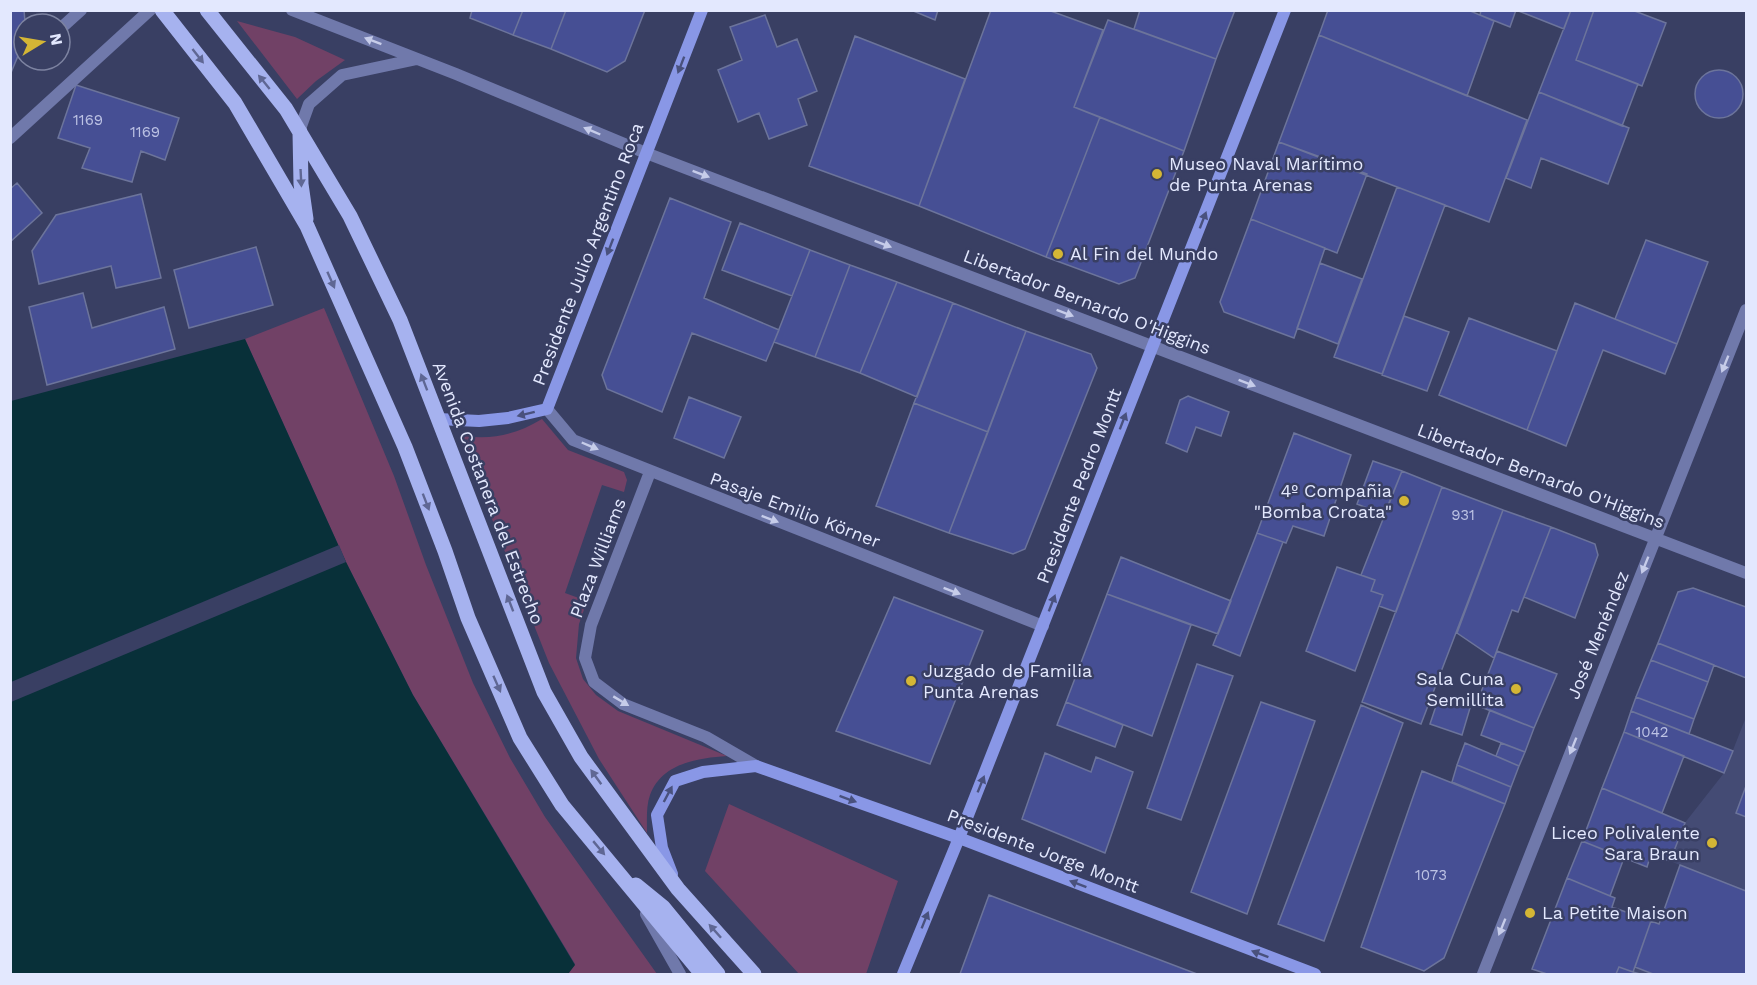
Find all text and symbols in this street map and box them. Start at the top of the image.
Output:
north arrow [12,12,72,72]
text: N [46,32,67,47]
one-way arrow [363,36,381,46]
one-way arrow [192,49,204,64]
one-way arrow [675,56,685,74]
one-way arrow [259,75,271,90]
house number: 1169 [73,111,103,129]
street label: Presidente Julio Argentino Roca [528,120,647,388]
house number: 1169 [130,123,160,141]
one-way arrow [583,126,601,135]
place label: Museo Naval Marítimo de Punta Arenas [1169,153,1363,195]
marker: Museo Naval Marítimo de Punta Arenas [1150,167,1164,181]
one-way arrow [297,168,306,187]
one-way arrow [692,170,710,179]
one-way arrow [1198,211,1208,229]
one-way arrow [605,238,615,256]
one-way arrow [874,239,892,249]
place label: Al Fin del Mundo [1070,243,1218,264]
street label: Libertador Bernardo O'Higgins [961,245,1214,359]
marker: Al Fin del Mundo [1051,247,1065,261]
one-way arrow [326,271,335,288]
one-way arrow [1056,309,1074,318]
one-way arrow [1720,355,1729,373]
street label: Avenida Costanera del Estrecho [429,358,548,627]
one-way arrow [419,373,428,391]
one-way arrow [1238,379,1256,388]
street label: Presidente Pedro Montt [1032,385,1126,586]
one-way arrow [517,409,535,419]
one-way arrow [1119,412,1129,430]
street label: Libertador Bernardo O'Higgins [1415,419,1668,533]
one-way arrow [581,442,598,451]
street label: Pasaje Emilio Körner [707,467,883,552]
place label: 4º Compañia "Bomba Croata" [1254,480,1392,522]
one-way arrow [422,493,431,511]
marker: 4º Compañia "Bomba Croata" [1397,494,1411,508]
street label: Plaza Williams [565,495,630,621]
house number: 931 [1451,506,1475,524]
one-way arrow [762,514,780,524]
one-way arrow [1640,556,1649,574]
street label: José Menéndez [1562,568,1633,702]
one-way arrow [943,586,961,596]
one-way arrow [505,593,515,611]
one-way arrow [1048,593,1058,611]
place label: Juzgado de Familia Punta Arenas [923,660,1092,702]
place label: Sala Cuna Semillita [1416,668,1504,710]
marker: Juzgado de Familia Punta Arenas [904,674,918,688]
one-way arrow [492,675,501,692]
marker: Sala Cuna Semillita [1509,682,1523,696]
one-way arrow [613,696,630,706]
house number: 1042 [1635,723,1669,741]
one-way arrow [1568,737,1578,755]
one-way arrow [590,769,602,785]
one-way arrow [977,775,986,793]
one-way arrow [663,786,673,803]
one-way arrow [839,794,857,804]
street label: Presidente Jorge Montt [944,804,1143,897]
place label: Liceo Polivalente Sara Braun [1551,822,1700,864]
marker: Liceo Polivalente Sara Braun [1705,836,1719,850]
one-way arrow [592,840,605,856]
house number: 1073 [1415,866,1447,884]
one-way arrow [1069,879,1087,888]
place label: La Petite Maison [1542,902,1688,923]
marker: La Petite Maison [1523,906,1537,920]
one-way arrow [920,911,930,929]
one-way arrow [1496,919,1506,937]
one-way arrow [709,924,722,939]
one-way arrow [1251,948,1269,958]

